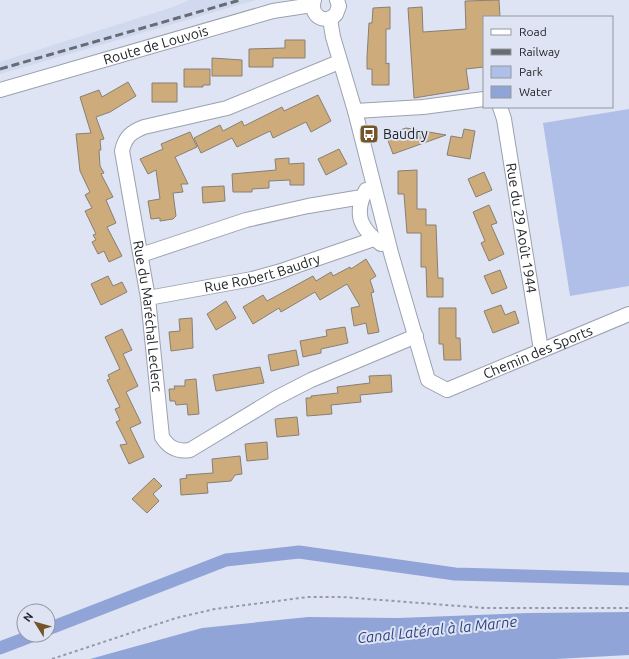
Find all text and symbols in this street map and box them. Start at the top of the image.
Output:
legend [483,16,613,108]
street label: Route de Louvois [101,22,210,68]
text: Road [519,25,547,38]
text: Railway [519,45,560,58]
text: Park [519,65,543,78]
text: Water [519,85,552,98]
bus stop icon: Baudry [358,123,380,145]
place label: Baudry [383,126,428,142]
street label: Rue du 29 Août 1944 [503,162,540,294]
street label: Rue du Maréchal Leclerc [130,239,165,393]
street label: Rue Robert Baudry [203,250,322,296]
street label: Chemin des Sports [481,322,595,382]
north arrow [16,603,56,643]
text: N [21,610,35,624]
water label: Canal Latéral à la Marne [356,613,518,646]

